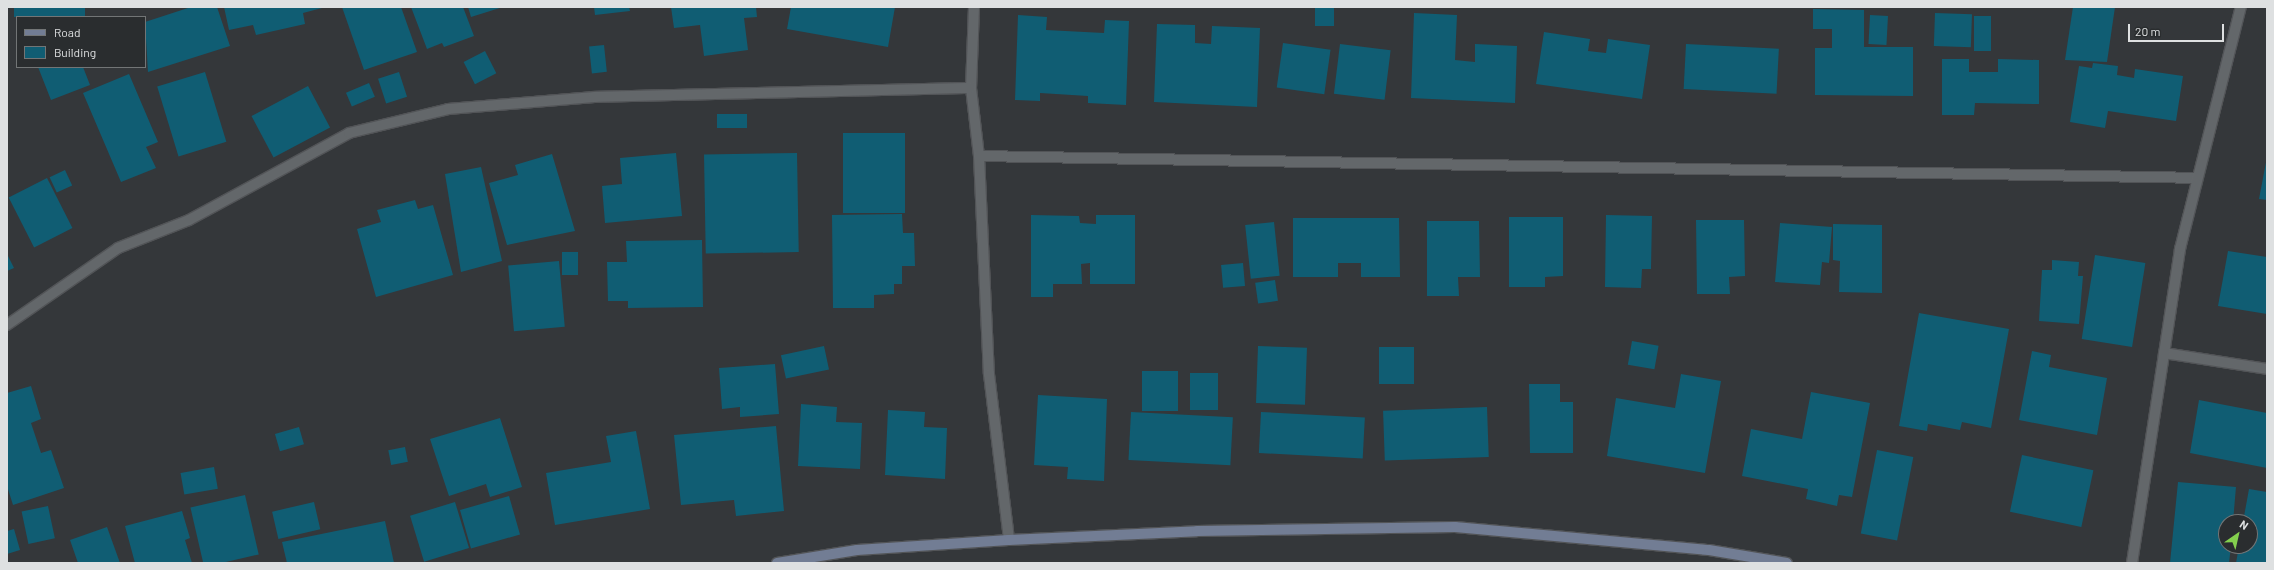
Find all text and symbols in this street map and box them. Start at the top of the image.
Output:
legend [16,16,146,68]
scale bar [2130,16,2226,42]
text: 20 m [2135,24,2161,38]
text: Road [54,25,81,39]
text: Building [54,45,96,59]
north arrow [2218,514,2258,554]
text: N [2238,517,2251,532]

